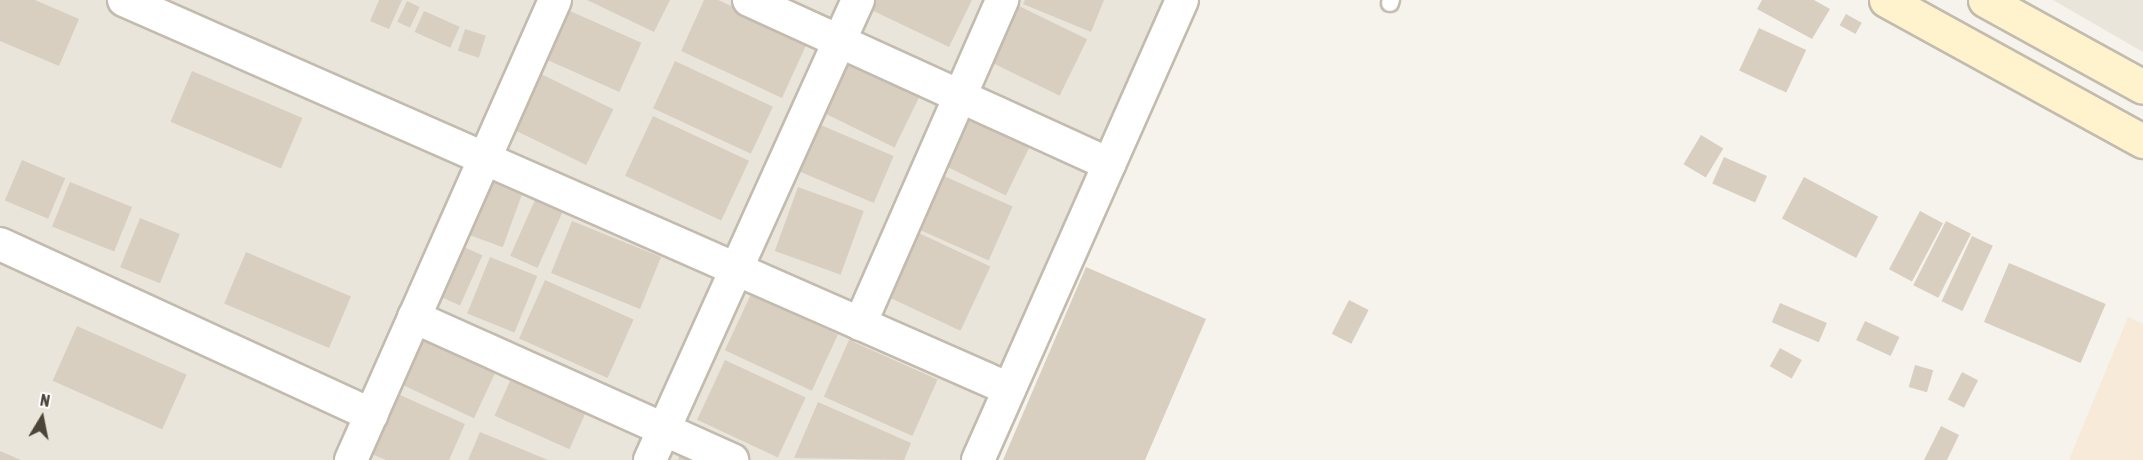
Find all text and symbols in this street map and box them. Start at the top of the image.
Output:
north arrow [12,388,72,448]
text: N [39,391,51,410]

